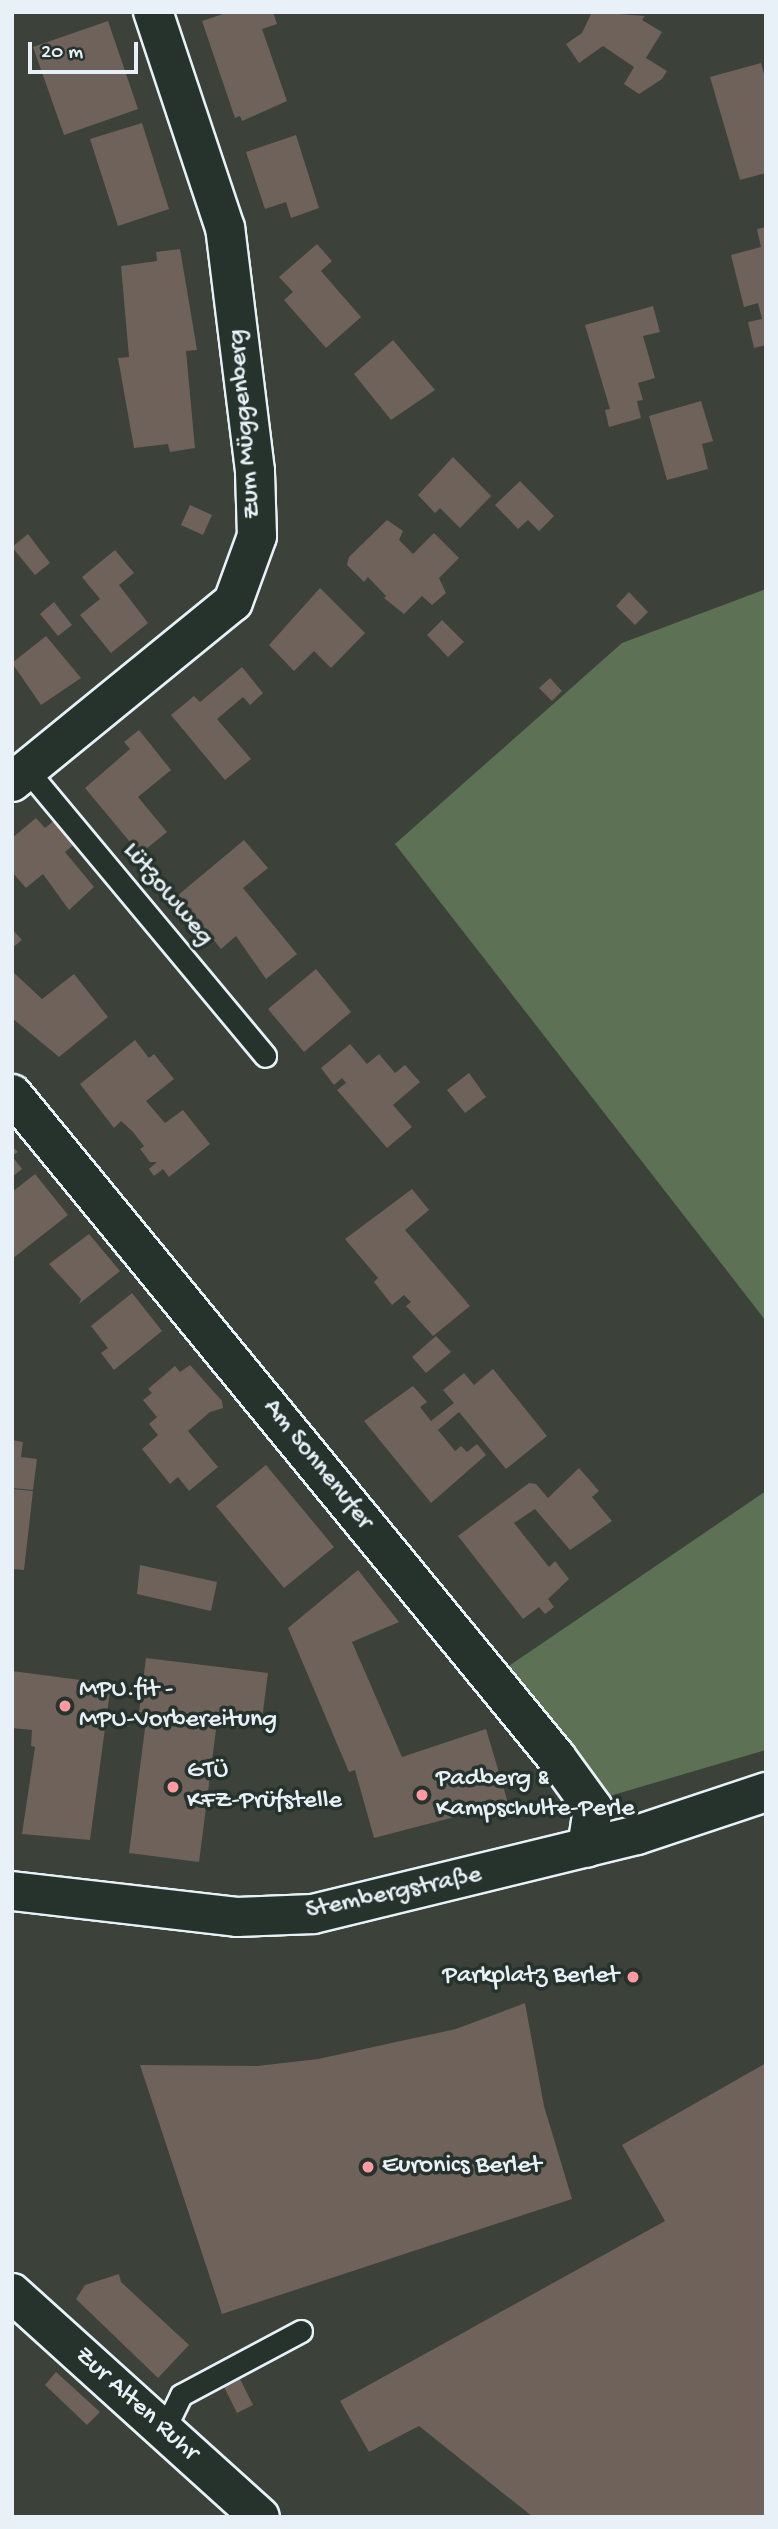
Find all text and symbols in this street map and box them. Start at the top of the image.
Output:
scale bar [32,28,142,72]
text: 20 m [41,41,83,66]
street label: Zum Müggenberg [222,328,270,520]
street label: Lützowweg [115,837,219,953]
street label: Am Sonnenufer [255,1393,379,1537]
place label: MPU.fit - MPU-Vorbereitung [79,1675,277,1736]
marker: MPU.fit - MPU-Vorbereitung [57,1698,73,1714]
place label: GTÜ KFZ-Prüfstelle [187,1756,342,1817]
place label: Padberg & Kampschulte-Perle [436,1764,635,1826]
marker: GTÜ KFZ-Prüfstelle [165,1779,181,1795]
marker: Padberg & Kampschulte-Perle [414,1787,430,1803]
street label: Stembergstraße [303,1860,485,1928]
place label: Parkplatz Berlet [443,1961,619,1993]
marker: Parkplatz Berlet [625,1969,641,1985]
place label: Euronics Berlet [382,2151,541,2183]
marker: Euronics Berlet [360,2159,376,2175]
street label: Zur Alten Ruhr [67,2341,205,2469]

